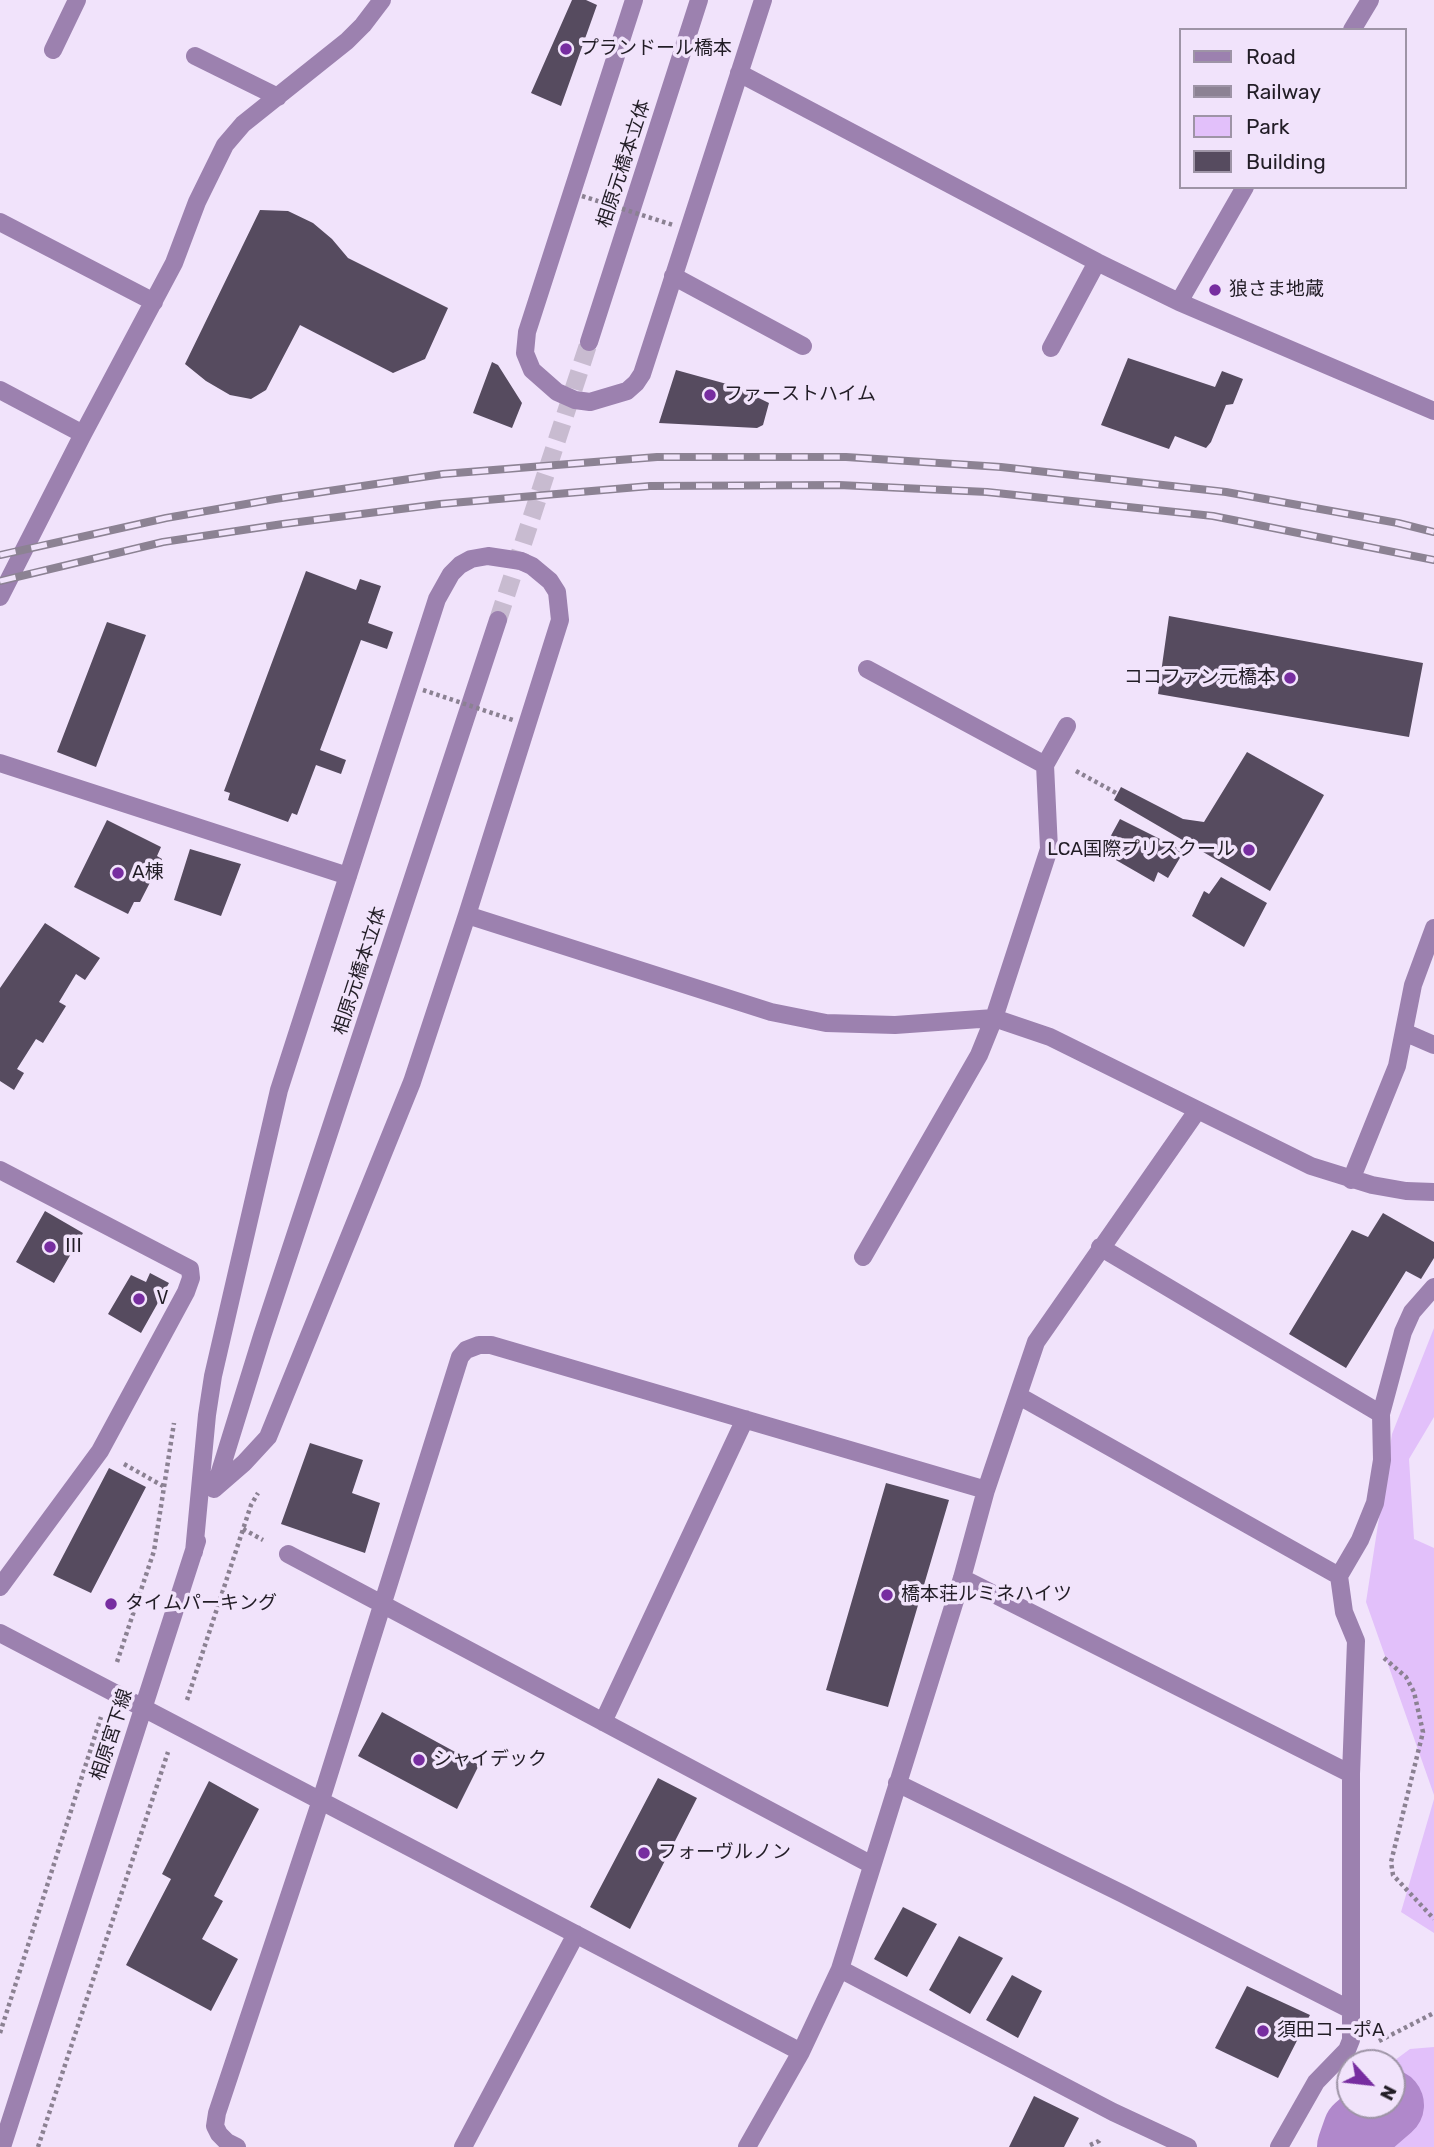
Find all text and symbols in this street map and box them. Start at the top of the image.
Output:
legend [1178,28,1406,189]
place label: プランドール橋本 [580,38,732,60]
marker: プランドール橋本 [558,41,574,57]
text: Road [1246,44,1296,69]
text: Railway [1246,79,1321,104]
street label: 相原元橋本立体 [593,97,655,231]
text: Park [1246,114,1290,139]
text: Building [1246,149,1326,174]
place label: 狼さま地蔵 [1229,279,1324,301]
marker: 狼さま地蔵 [1207,282,1223,298]
place label: ファーストハイム [724,384,876,406]
marker: ファーストハイム [702,387,718,403]
place label: ココファン元橋本 [1124,667,1276,689]
marker: ココファン元橋本 [1282,670,1298,686]
place label: LCA国際プリスクール [1047,839,1235,861]
marker: LCA国際プリスクール [1241,842,1257,858]
place label: A棟 [132,862,164,884]
marker: A棟 [110,865,126,881]
street label: 相原元橋本立体 [329,904,391,1038]
place label: Ⅲ [64,1236,83,1258]
marker: Ⅲ [42,1239,58,1255]
place label: Ⅴ [153,1288,172,1310]
marker: Ⅴ [131,1291,147,1307]
place label: 橋本荘ルミネハイツ [901,1584,1072,1606]
marker: 橋本荘ルミネハイツ [879,1587,895,1603]
place label: タイムパーキング [125,1593,277,1615]
marker: タイムパーキング [103,1596,119,1612]
street label: 相原宮下線 [86,1686,138,1784]
place label: シャイデック [433,1749,547,1771]
marker: シャイデック [411,1752,427,1768]
place label: フォーヴルノン [658,1842,791,1864]
marker: フォーヴルノン [636,1845,652,1861]
place label: 須田コーポA [1277,2020,1385,2042]
marker: 須田コーポA [1255,2023,1271,2039]
north arrow [1336,2049,1406,2119]
text: N [1375,2082,1402,2104]

